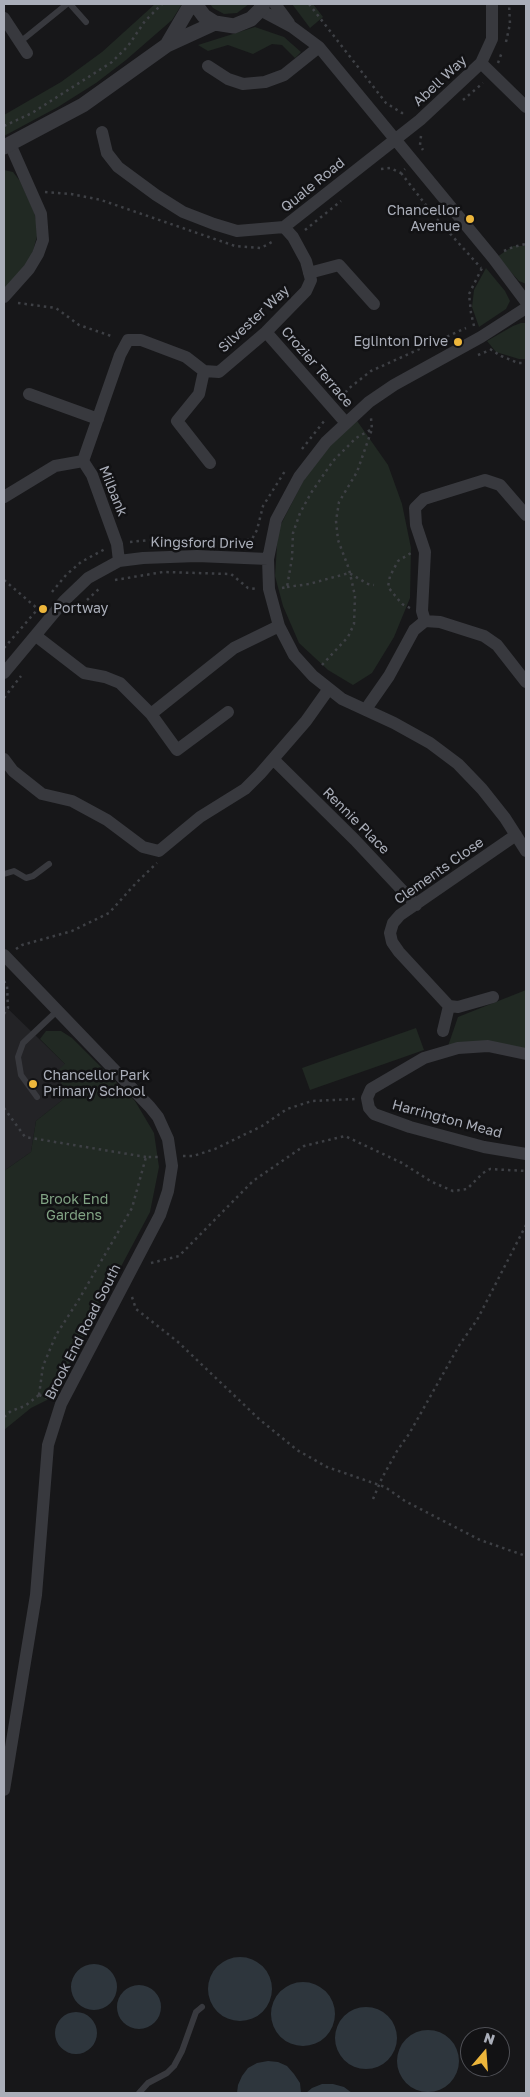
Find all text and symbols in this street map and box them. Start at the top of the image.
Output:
street label: Abell Way [410,52,470,110]
street label: Quale Road [278,154,348,216]
place label: Chancellor Avenue [387,203,460,236]
marker: Chancellor Avenue [464,213,476,225]
street label: Silvester Way [215,282,293,356]
street label: Crozier Terrace [277,323,357,411]
place label: Eglinton Drive [353,334,448,350]
marker: Eglinton Drive [452,336,464,348]
street label: Milbank [95,463,131,519]
street label: Kingsford Drive [150,534,254,552]
place label: Portway [53,601,108,617]
marker: Portway [37,603,49,615]
street label: Rennie Place [319,784,393,858]
street label: Clements Close [391,834,487,908]
place label: Chancellor Park Primary School [43,1068,150,1100]
marker: Chancellor Park Primary School [27,1078,39,1090]
street label: Harrington Mead [390,1096,504,1142]
park label: Brook End Gardens [40,1192,108,1224]
street label: Brook End Road South [41,1261,125,1403]
north arrow [460,2027,510,2077]
text: N [482,2028,497,2048]

